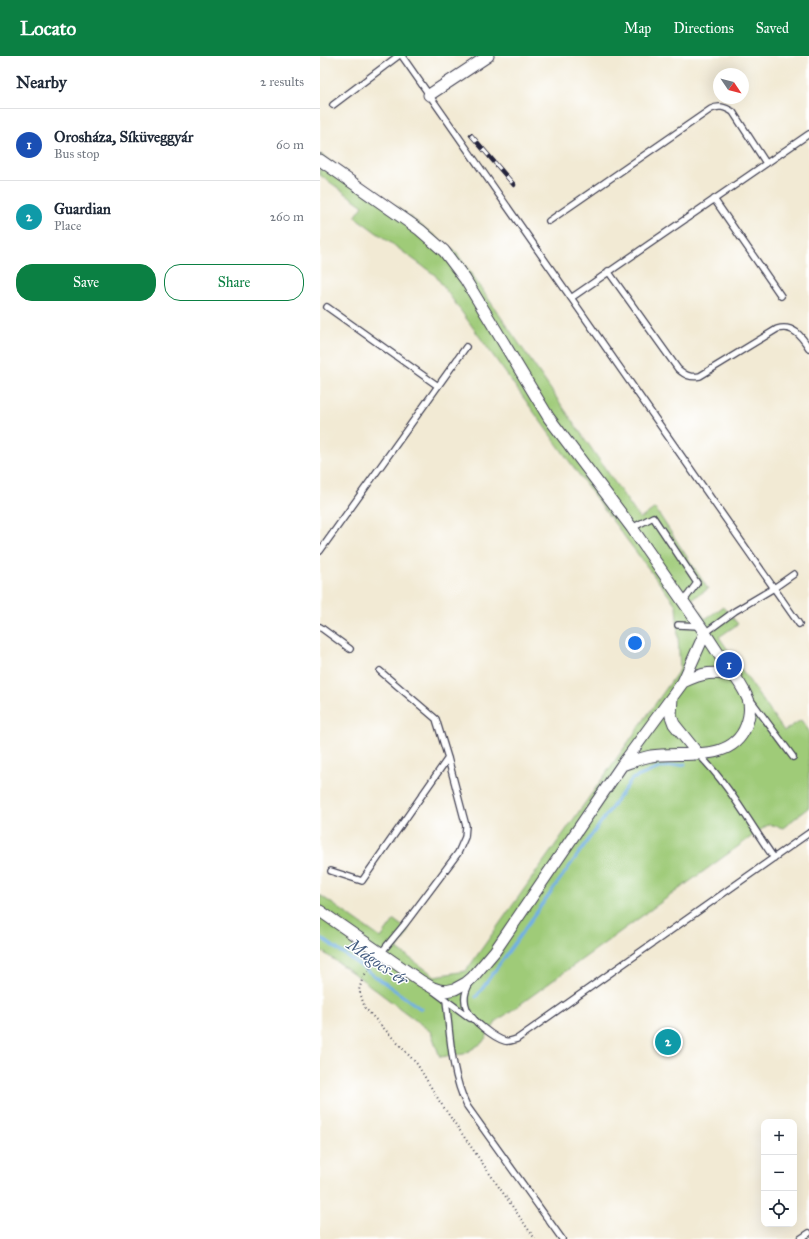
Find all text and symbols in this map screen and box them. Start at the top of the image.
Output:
text: Locato [20,17,76,40]
text: Map [624,20,651,37]
text: Directions [673,20,734,37]
text: Saved [756,20,789,37]
north arrow [713,68,749,104]
text: Nearby [16,72,67,93]
text: 2 results [260,74,304,90]
text: Orosháza, Síküveggyár [54,128,193,146]
text: 1 [26,137,32,153]
text: 60 m [276,137,304,153]
text: Bus stop [54,146,100,162]
text: Guardian [54,200,111,218]
text: 2 [26,209,32,225]
text: 260 m [270,209,304,225]
text: Place [54,218,81,234]
button: Save [16,264,156,301]
button: Share [164,264,304,301]
your location [625,633,645,653]
pin: 1 [716,650,742,680]
water label: Mágocs-ér [342,933,413,991]
pin: 2 [655,1027,681,1057]
map controls [761,1119,797,1227]
button: + [761,1119,797,1155]
button: − [761,1155,797,1191]
button: locate [761,1191,797,1227]

